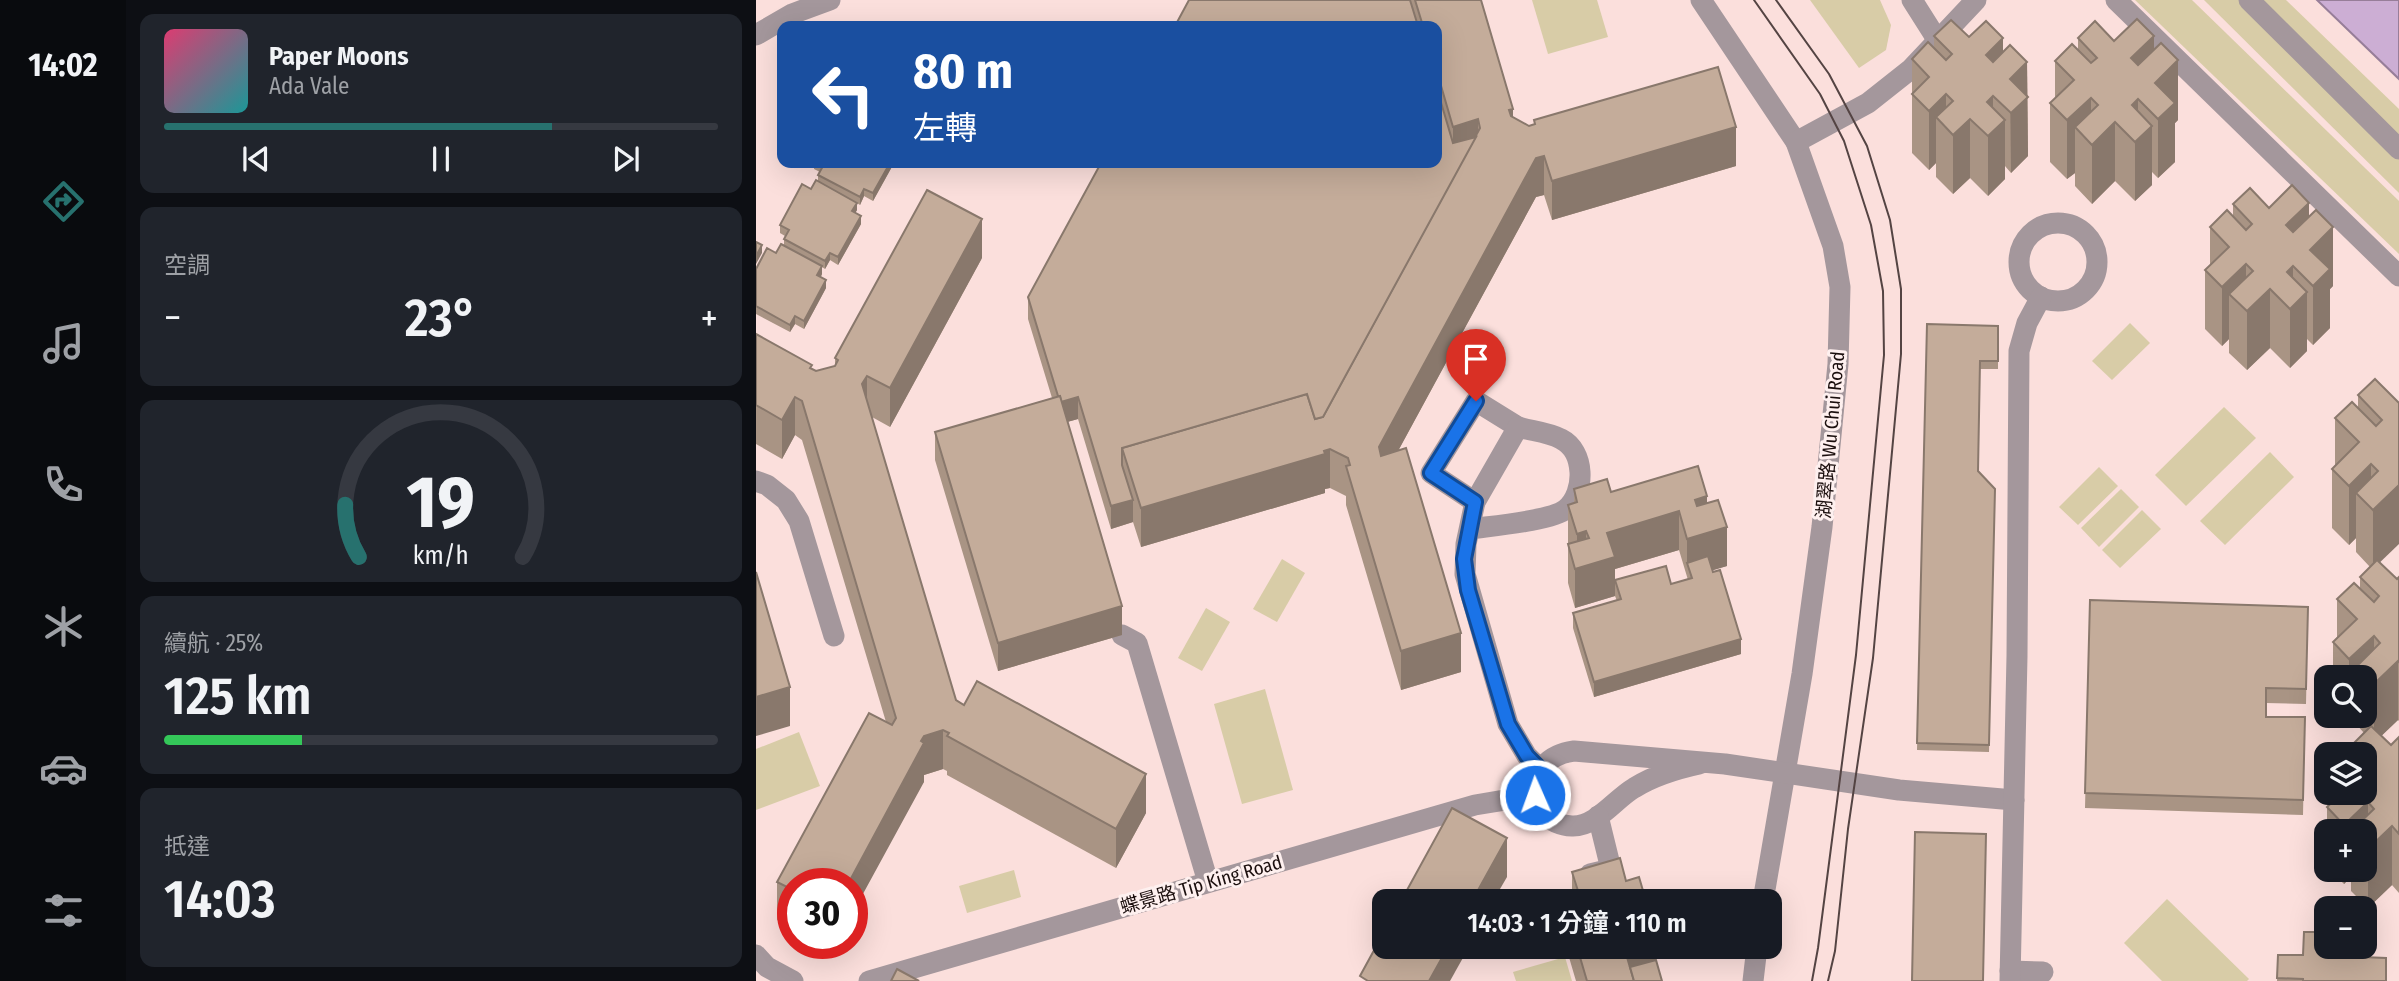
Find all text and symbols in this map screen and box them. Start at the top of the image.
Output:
text: Paper Moons [269,41,409,72]
text: 80 m [913,42,1013,101]
text: 14:02 [28,46,98,84]
icon: left [798,49,889,140]
text: Ada Vale [269,72,349,100]
text: 左轉 [913,109,977,147]
icon: previous [237,140,275,178]
icon: pause [422,140,460,178]
icon: next [607,140,645,178]
icon: directions [39,177,88,226]
text: 空調 [164,251,210,279]
text: 23° [405,287,477,350]
text: − [164,295,181,341]
text: + [701,295,718,341]
icon: music [39,319,88,368]
pin [1446,329,1506,401]
icon: arrive [1457,340,1495,378]
street label: 湖翠路 Wu Chui Road [1812,350,1849,520]
text: 19 [407,459,475,546]
icon: phone [39,460,88,509]
text: km/h [413,540,469,570]
icon: climate [39,602,88,651]
text: 續航 · 25% [164,629,263,657]
text: 125 km [164,665,311,728]
map controls [2314,665,2377,959]
button: search [2314,665,2377,728]
button: layers [2314,742,2377,805]
icon: car [39,744,88,793]
position arrow [1498,758,1572,832]
button: + [2314,819,2377,882]
text: 抵達 [164,832,210,860]
street label: 蝶景路 Tip King Road [1118,850,1285,919]
text: 14:03 [164,868,276,931]
speed limit sign: 30 [777,868,868,959]
icon: filters [39,886,88,935]
button: − [2314,896,2377,959]
text: 14:03 · 1 分鐘 · 110 m [1467,908,1687,939]

